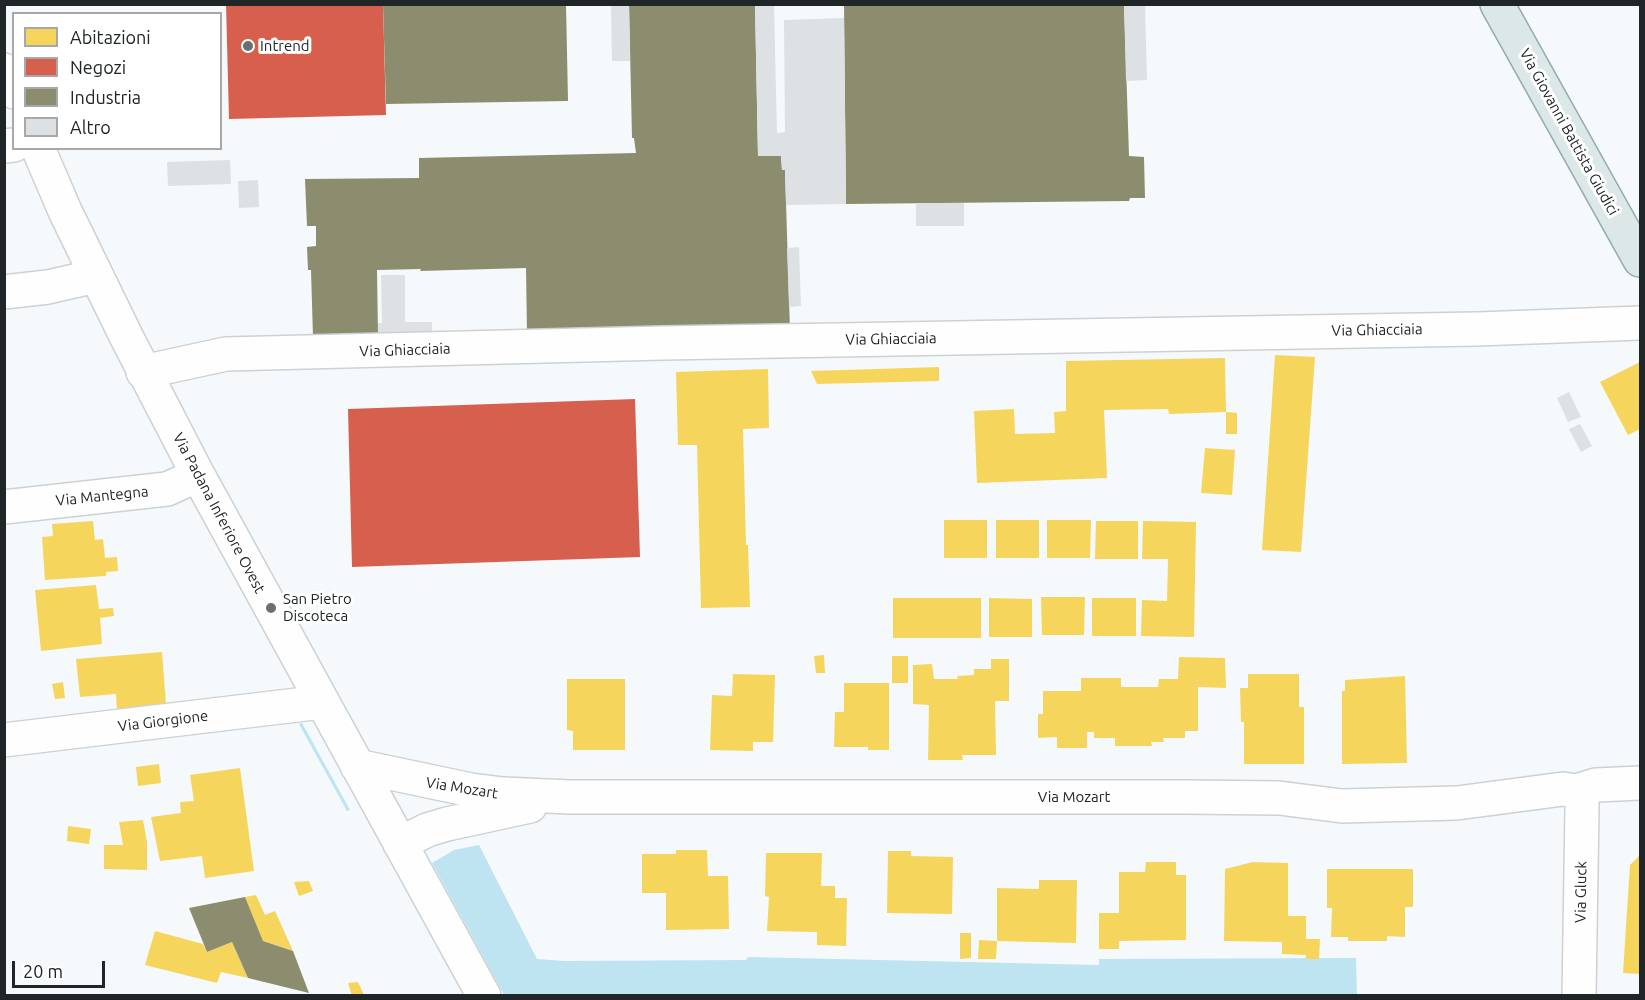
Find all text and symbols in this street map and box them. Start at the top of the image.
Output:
legend [12,12,222,150]
text: Abitazioni [70,27,151,47]
place label: Intrend [260,37,310,55]
marker: Intrend [241,39,255,53]
street label: Via Giovanni Battista Giudici [1516,46,1622,218]
text: Negozi [70,57,126,77]
text: Industria [70,87,141,107]
text: Altro [70,117,111,137]
street label: Via Ghiacciaia [1331,320,1423,340]
street label: Via Ghiacciaia [845,329,937,349]
street label: Via Ghiacciaia [359,339,451,361]
street label: Via Padana Inferiore Ovest [169,430,269,596]
street label: Via Mantegna [55,482,149,510]
place label: San Pietro Discoteca [283,590,352,625]
marker: San Pietro Discoteca [264,601,278,615]
street label: Via Giorgione [117,707,209,735]
street label: Via Mozart [425,773,499,803]
street label: Via Mozart [1038,788,1110,806]
street label: Via Gluck [1571,861,1591,923]
scale bar [15,949,108,987]
text: 20 m [23,961,63,981]

